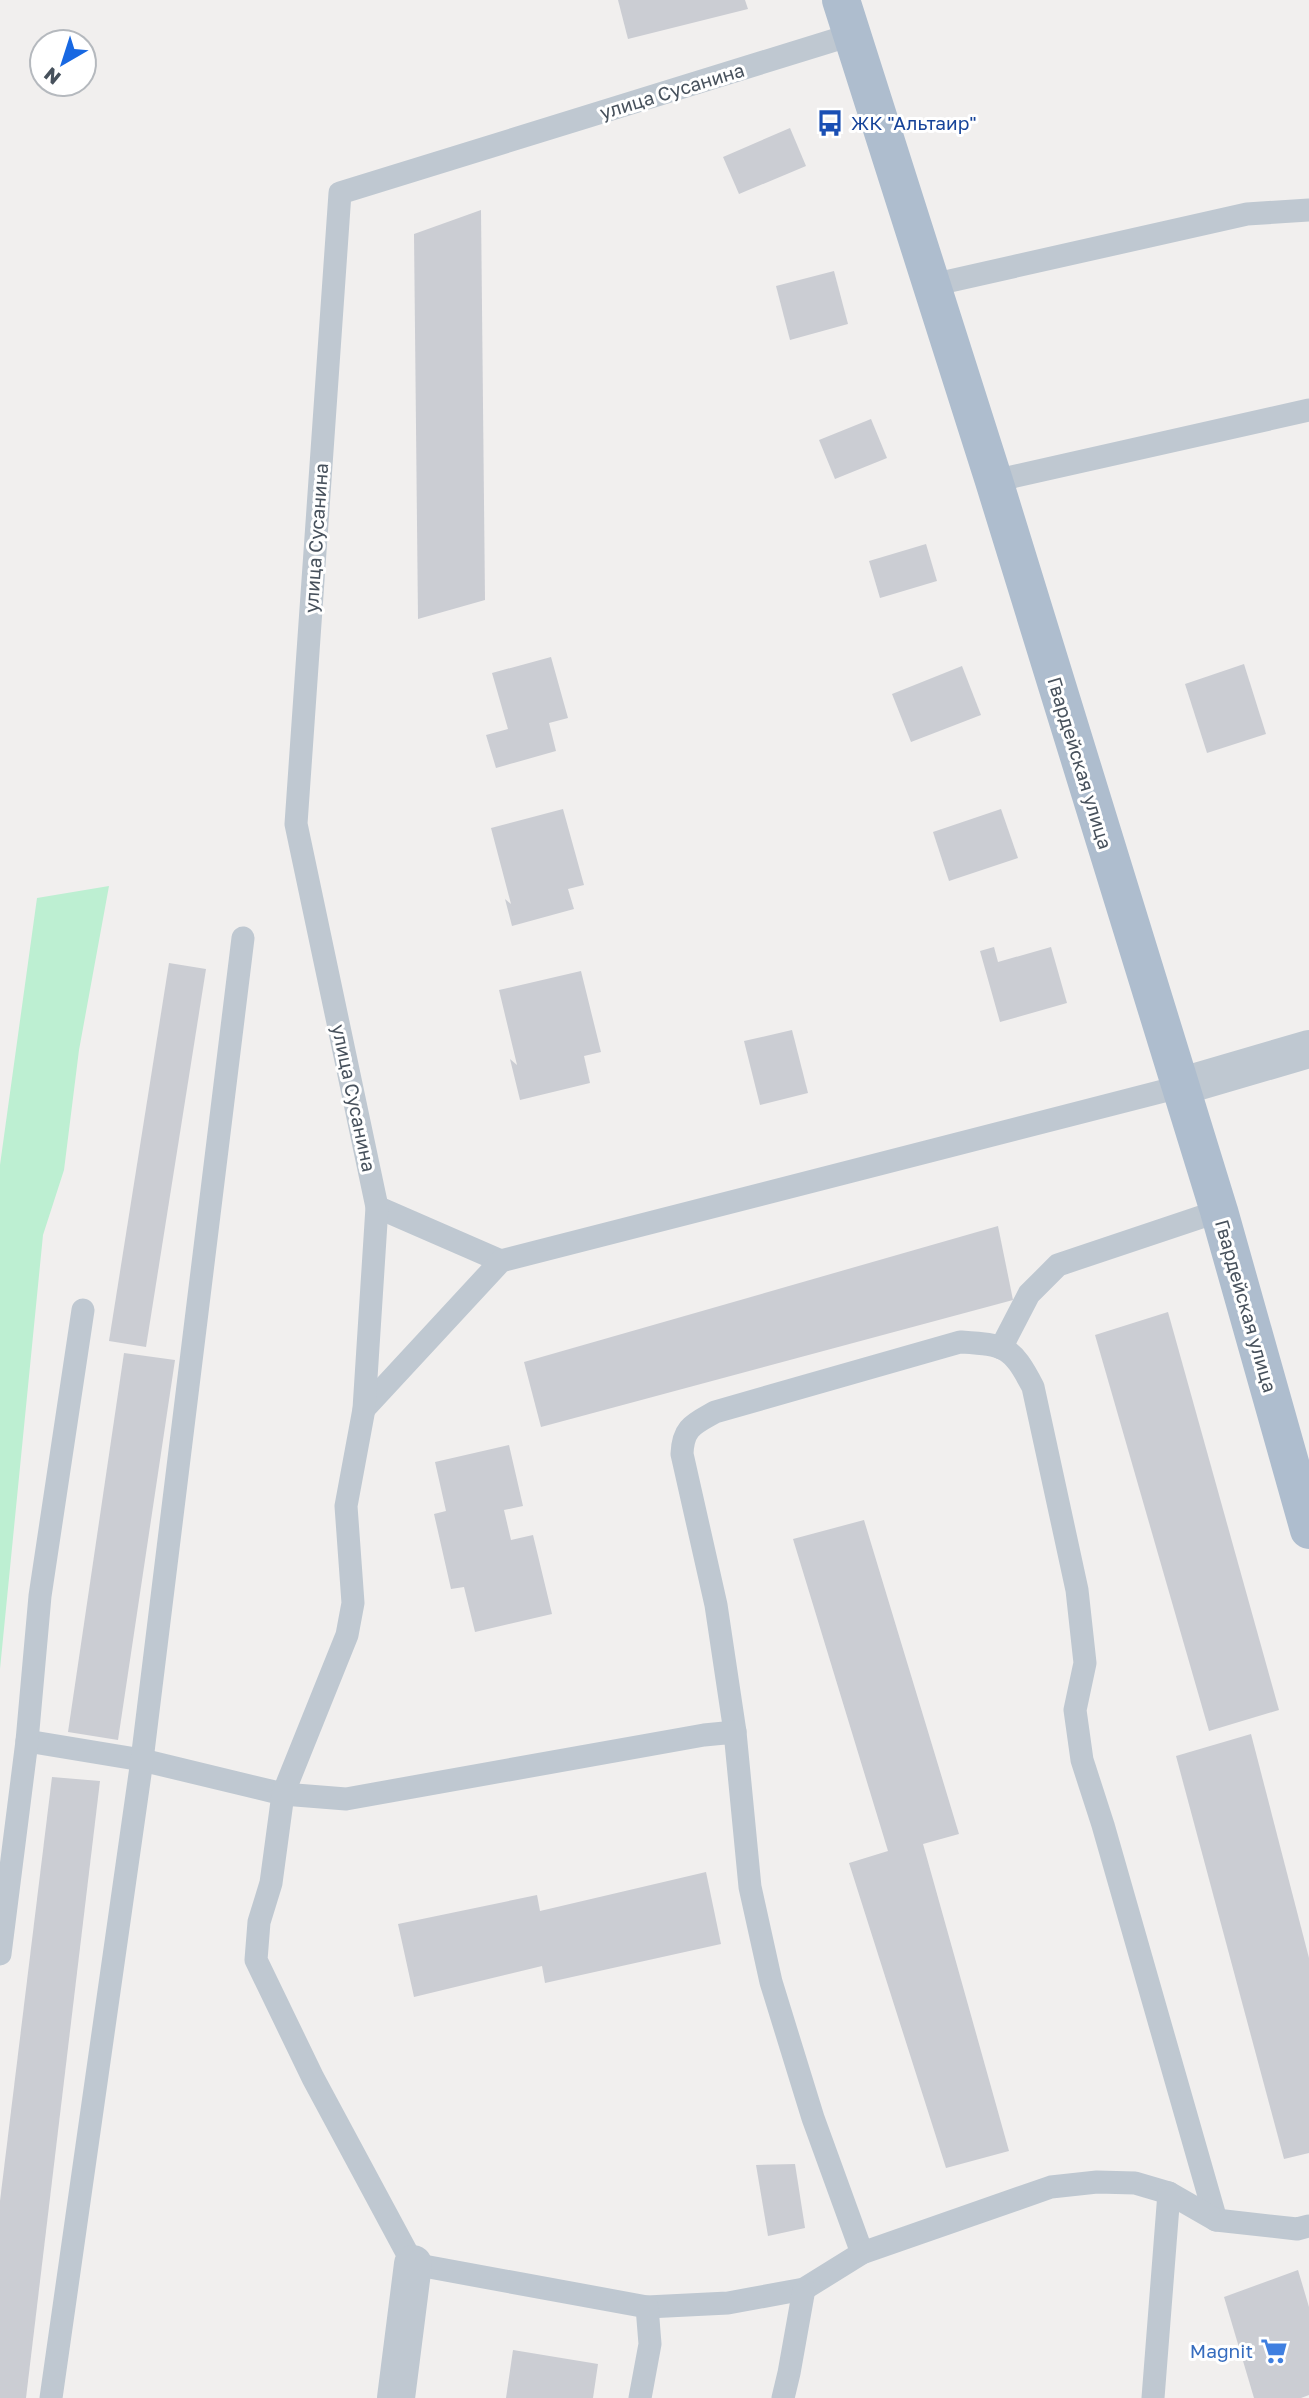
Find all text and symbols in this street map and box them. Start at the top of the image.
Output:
north arrow [28,28,98,98]
street label: улица Сусанина [597,58,747,123]
text: N [39,63,65,90]
bus stop icon: ЖК "Альтаир" [815,108,845,138]
place label: ЖК "Альтаир" [851,111,977,134]
street label: улица Сусанина [299,462,332,614]
street label: Гвардейская улица [1043,674,1118,852]
street label: улица Сусанина [328,1022,381,1174]
street label: Гвардейская улица [1211,1217,1282,1395]
supermarket icon: Magnit [1259,2336,1289,2366]
place label: Magnit [1190,2339,1253,2362]

